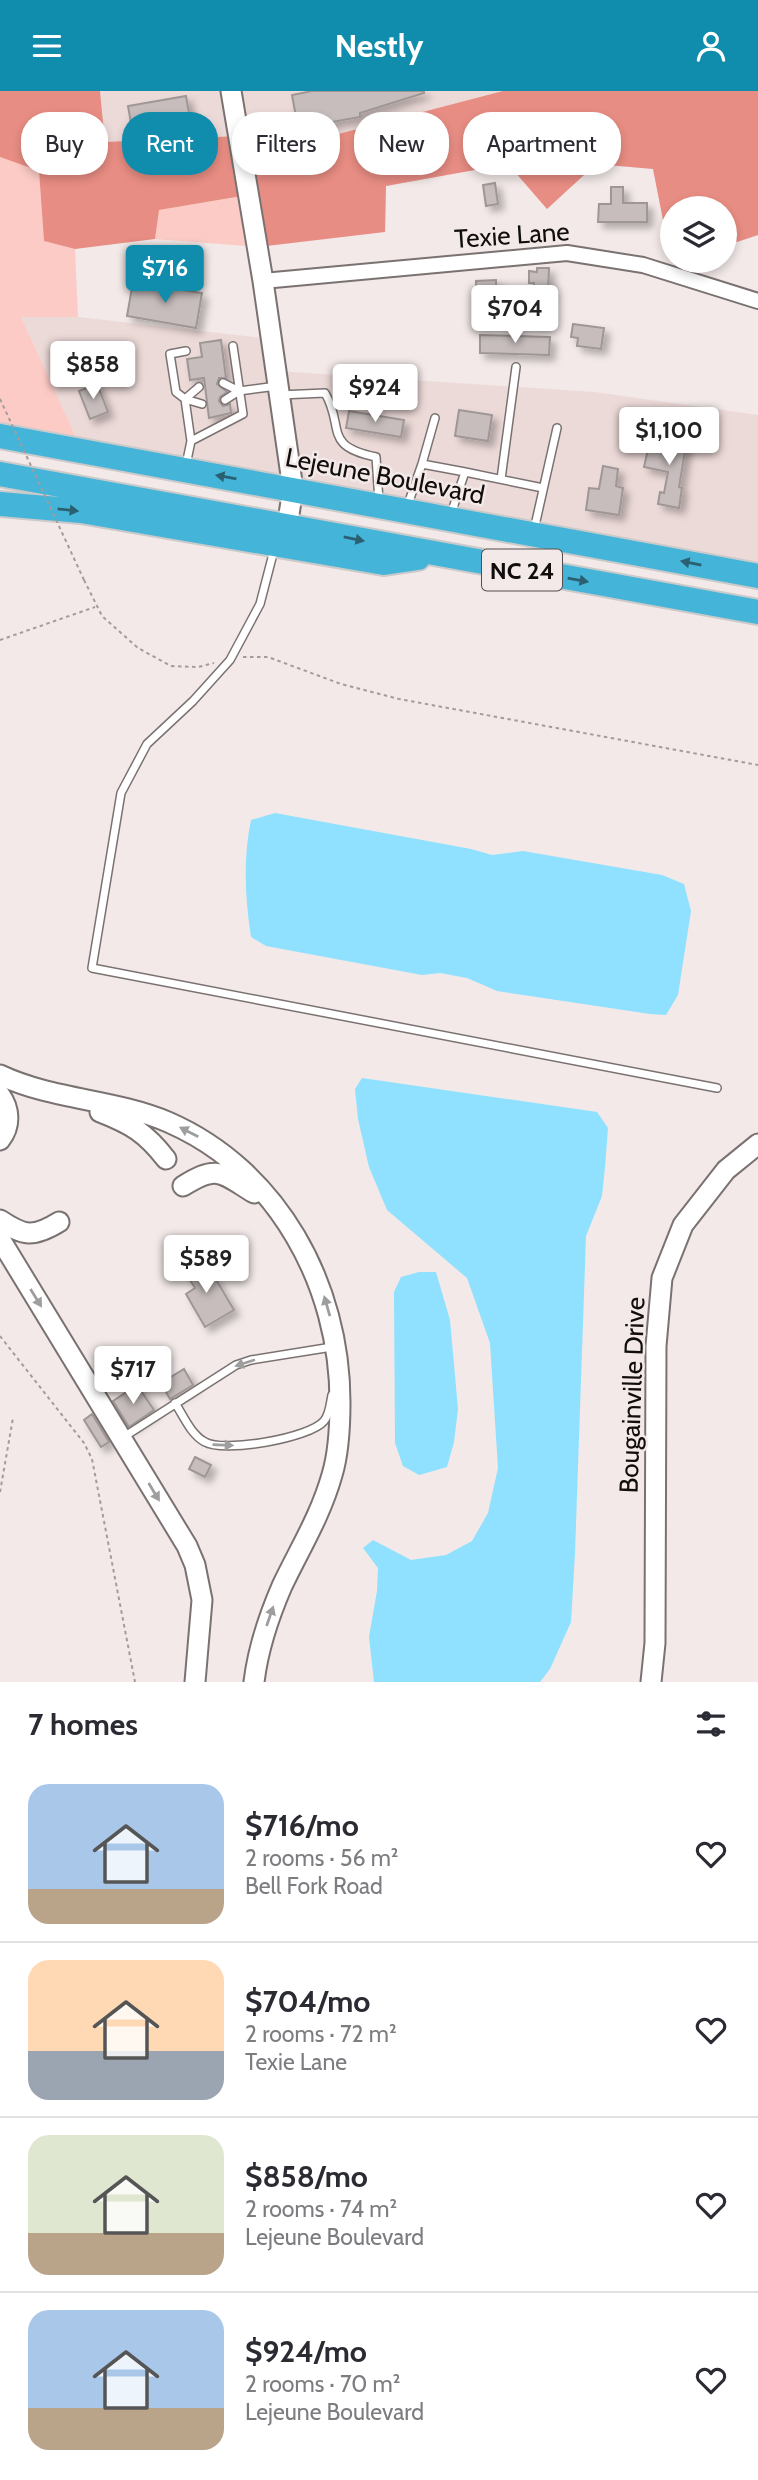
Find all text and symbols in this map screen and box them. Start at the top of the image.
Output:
text: Nestly [335,26,423,65]
icon: menu [28,27,66,65]
icon: person [692,27,730,65]
chip: Buy [21,112,108,175]
chip: Rent [122,112,218,175]
chip: Filters [232,112,340,175]
chip: New [354,112,449,175]
chip: Apartment [463,112,621,175]
map controls [660,196,737,273]
button: layers [660,196,737,273]
street label: Texie Lane [453,215,571,255]
pin: $716 [124,245,206,305]
text: $716 [142,254,188,282]
pin: $704 [474,285,556,345]
text: $704 [487,294,543,322]
pin: $858 [52,341,134,401]
text: $858 [66,350,120,378]
pin: $924 [334,365,416,424]
text: $924 [349,373,401,401]
pin: $1,100 [612,407,726,467]
text: $1,100 [635,416,703,444]
street label: Lejeune Boulevard [283,441,487,511]
one-way arrow [215,471,237,482]
one-way arrow [57,504,79,515]
one-way arrow [343,534,365,545]
road number: NC 24 [482,549,562,591]
one-way arrow [680,557,702,568]
one-way arrow [567,574,589,585]
one-way arrow [179,1127,199,1138]
pin: $589 [165,1235,247,1295]
text: $589 [180,1244,232,1272]
one-way arrow [29,1288,42,1307]
one-way arrow [321,1295,331,1316]
street label: Bougainville Drive [613,1296,651,1494]
pin: $717 [92,1347,174,1406]
text: $717 [110,1355,156,1383]
one-way arrow [234,1358,255,1368]
one-way arrow [212,1440,234,1451]
one-way arrow [148,1482,160,1501]
one-way arrow [265,1605,276,1626]
icon: filters [692,1705,730,1743]
text: 7 homes [28,1706,138,1743]
text: $716/mo [245,1807,359,1844]
icon: home [84,1812,168,1896]
icon: heart [692,1835,730,1873]
text: 2 rooms · 56 m² [245,1844,399,1872]
text: Bell Fork Road [245,1872,383,1900]
text: $704/mo [245,1983,370,2020]
icon: home [84,1988,168,2072]
icon: heart [692,2011,730,2049]
text: 2 rooms · 72 m² [245,2020,397,2048]
text: Texie Lane [245,2048,347,2076]
text: $858/mo [245,2158,368,2195]
icon: home [84,2163,168,2247]
icon: heart [692,2186,730,2224]
text: 2 rooms · 74 m² [245,2195,397,2223]
text: Lejeune Boulevard [245,2223,424,2251]
text: $924/mo [245,2333,367,2370]
icon: home [84,2338,168,2422]
icon: heart [692,2361,730,2399]
text: 2 rooms · 70 m² [245,2370,400,2398]
text: Lejeune Boulevard [245,2398,424,2426]

